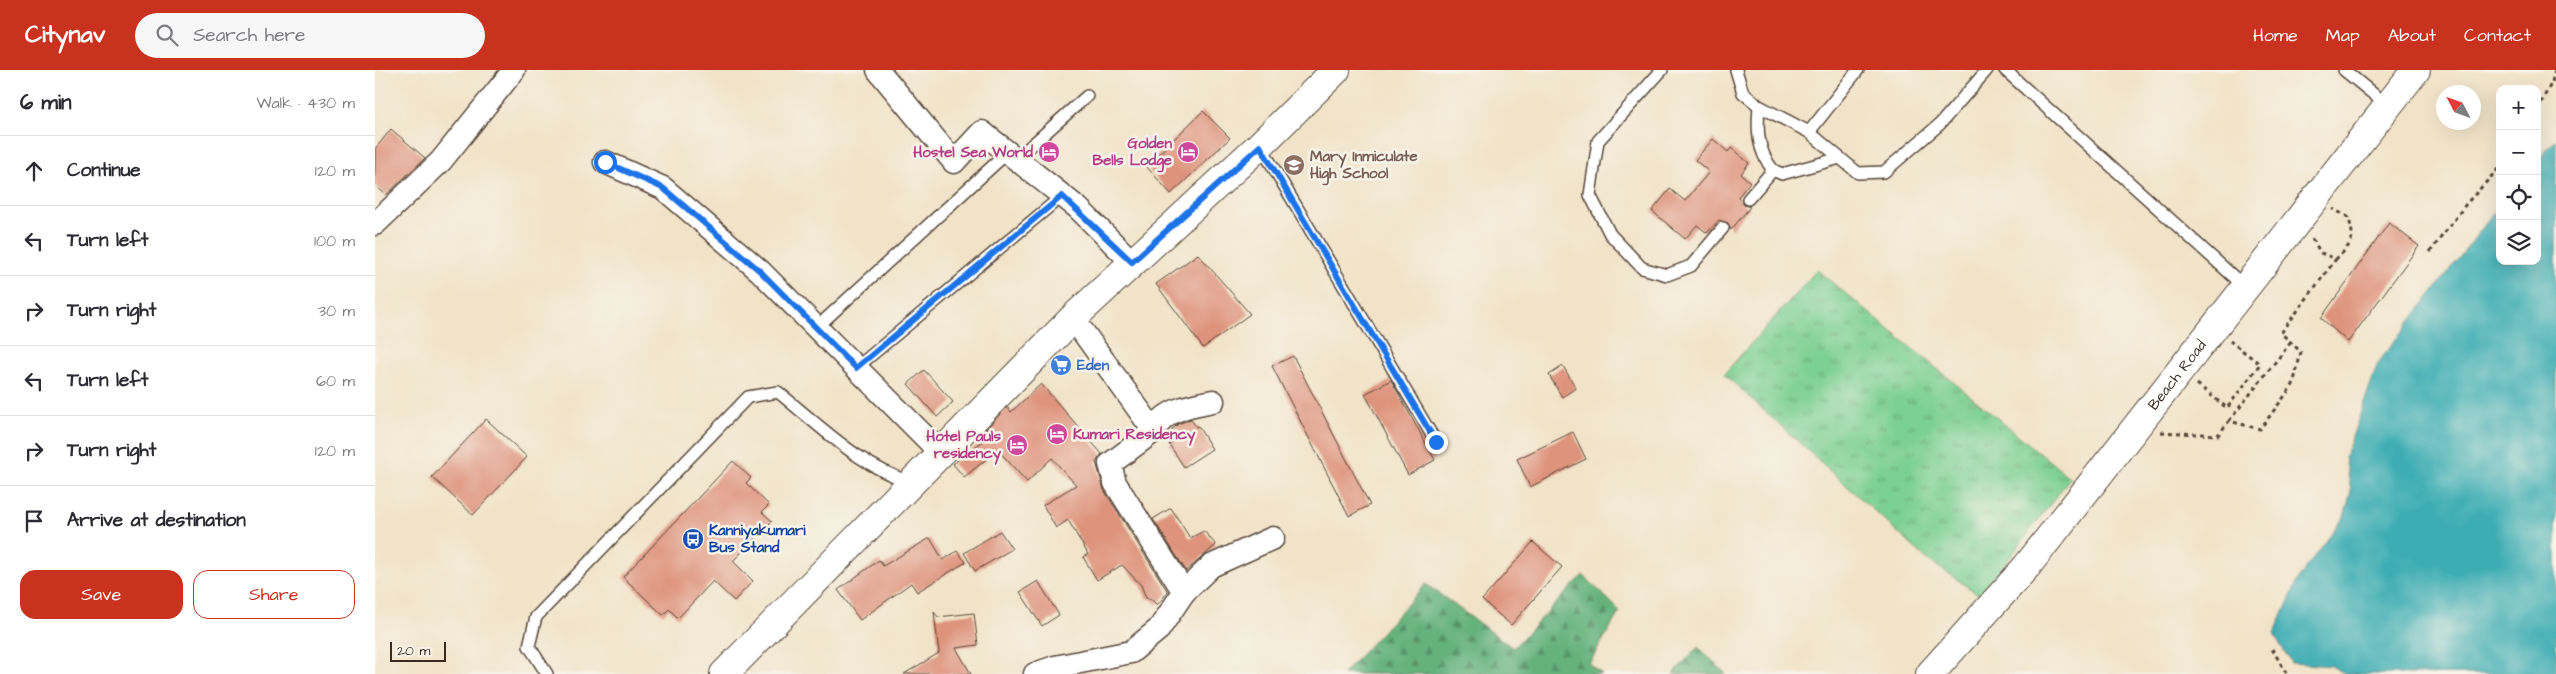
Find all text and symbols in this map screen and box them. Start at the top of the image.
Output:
search box [135,13,485,58]
text: Citynav [25,18,105,52]
icon: search [153,21,181,49]
text: Search here [193,22,305,49]
text: Home [2253,23,2298,48]
text: Map [2326,23,2360,48]
text: About [2388,23,2436,48]
text: Contact [2464,23,2531,48]
north arrow [2436,85,2481,130]
map controls [2496,85,2541,265]
button: + [2496,85,2541,130]
text: 6 min [20,88,72,117]
text: Walk · 430 m [256,92,355,114]
button: − [2496,130,2541,175]
place label: Golden Bells Lodge [1093,133,1172,173]
hotel icon: Hostel Sea World [1037,140,1061,164]
hotel icon: Golden Bells Lodge [1176,140,1200,164]
place label: Hostel Sea World [913,142,1033,163]
place label: Mary Inmiculate High School [1310,146,1418,186]
route start [594,151,617,174]
school or university icon: Mary Inmiculate High School [1282,153,1306,177]
icon: ahead [20,157,48,185]
text: Continue [67,157,141,184]
text: 120 m [315,160,355,182]
button: locate [2496,175,2541,220]
button: layers [2496,220,2541,265]
icon: left [20,227,48,255]
text: Turn left [67,227,148,254]
text: 100 m [314,230,355,252]
icon: right [20,297,48,325]
text: Turn right [67,297,156,324]
text: 30 m [318,300,355,322]
street label: Beach Road [2143,336,2212,415]
supermarket icon: Eden [1049,353,1073,377]
place label: Eden [1077,355,1110,376]
icon: left [20,367,48,395]
text: Turn left [67,367,148,394]
text: 60 m [316,370,355,392]
hotel icon: Kumari Residency [1045,422,1069,446]
place label: Kumari Residency [1073,424,1196,446]
place label: Hotel Pauls residency [926,426,1002,465]
route end [1425,431,1448,454]
hotel icon: Hotel Pauls residency [1005,433,1029,457]
icon: right [20,437,48,465]
text: Turn right [67,437,156,464]
text: 120 m [315,440,355,462]
icon: arrive [20,507,48,535]
text: Arrive at destination [67,507,246,534]
place label: Kanniyakumari Bus Stand [709,520,806,558]
bus stop icon: Kanniyakumari Bus Stand [681,527,705,551]
button: Save [20,570,183,619]
button: Share [193,570,355,619]
scale bar [390,639,446,662]
text: 20 m [397,641,430,661]

